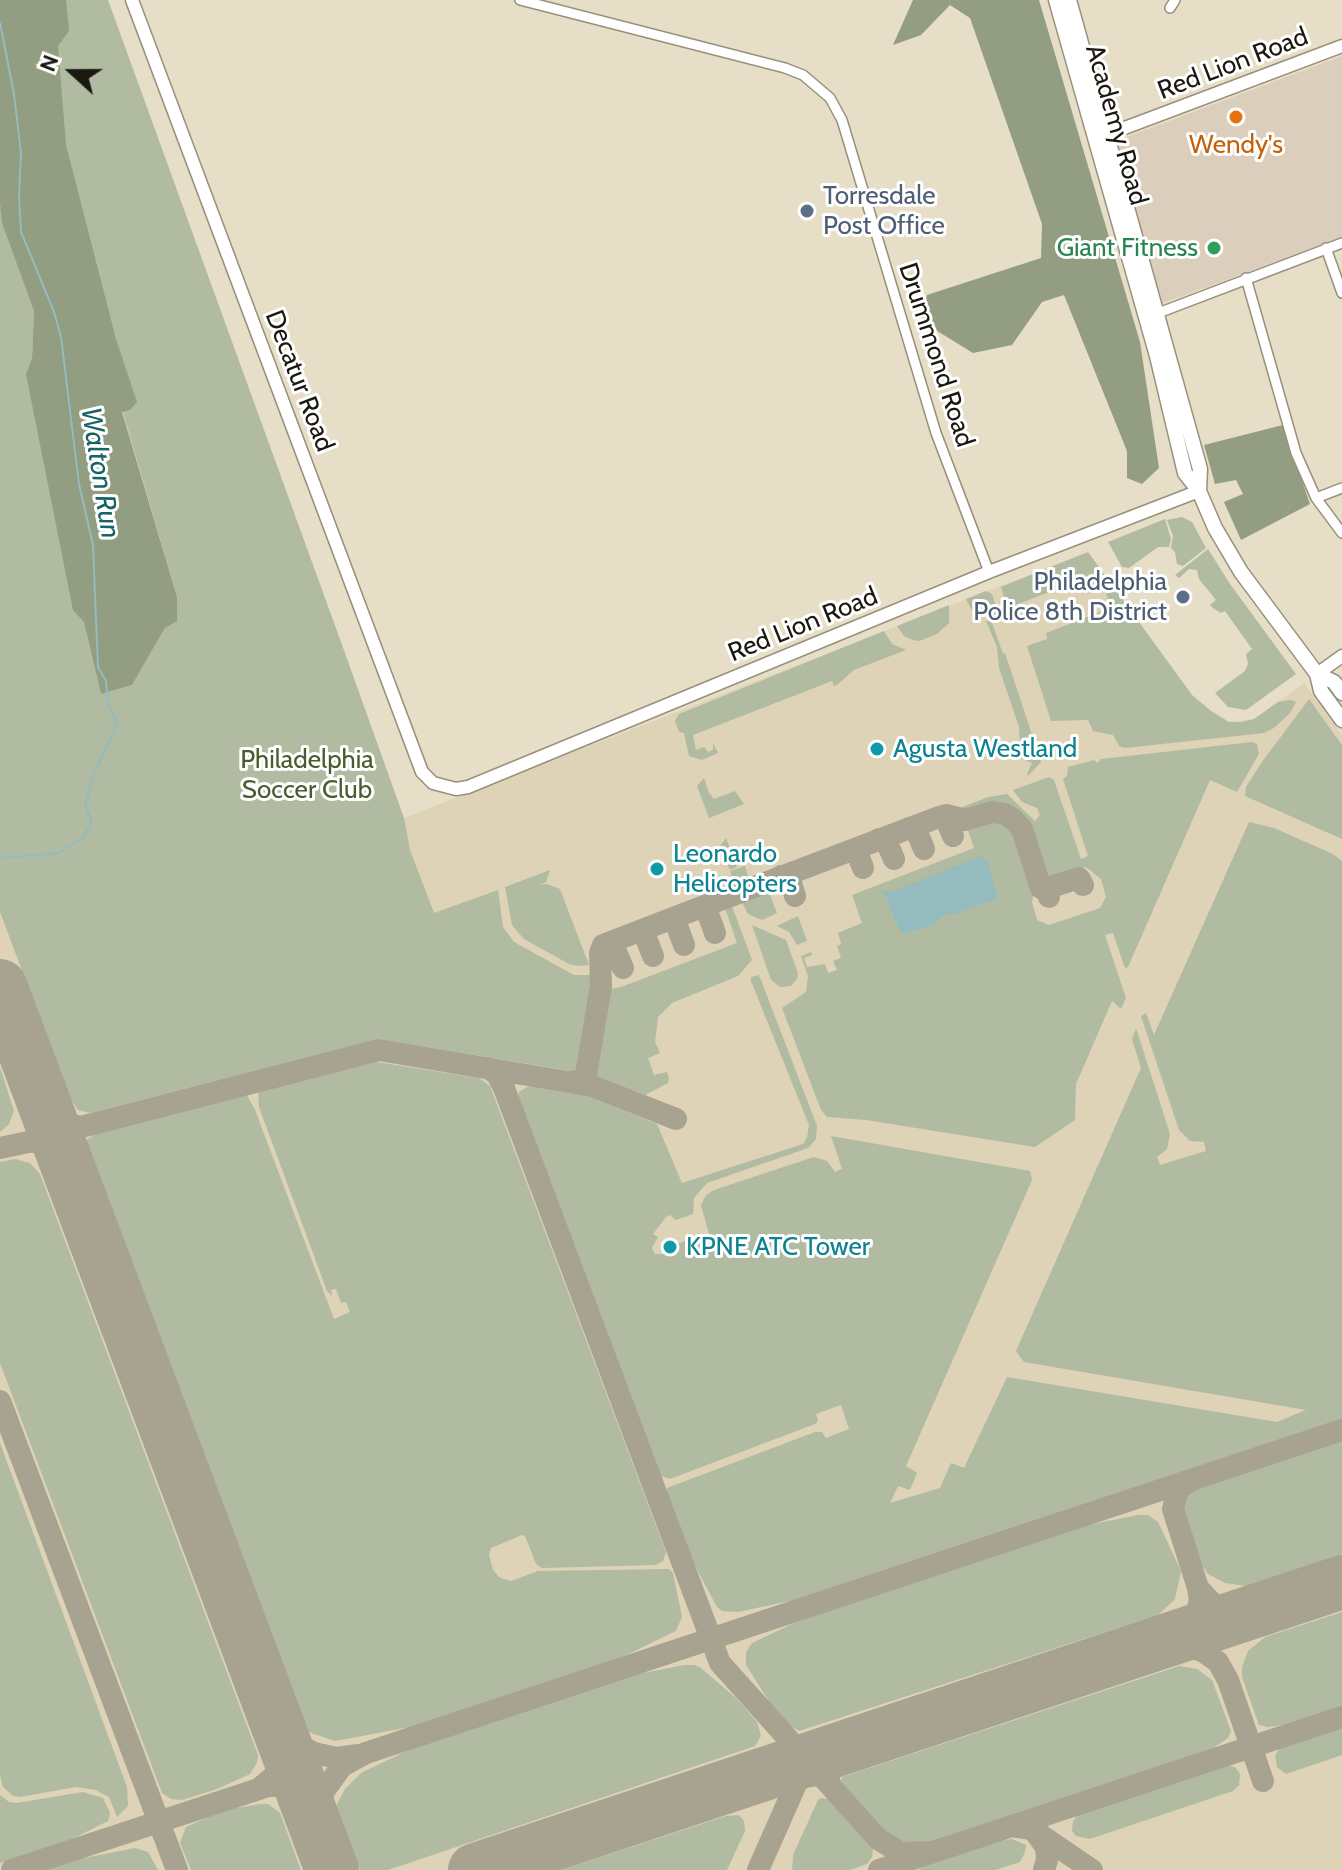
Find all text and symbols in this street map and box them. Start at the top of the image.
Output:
street label: Red Lion Road [1153,21,1313,107]
north arrow [32,32,112,112]
street label: Academy Road [1078,41,1154,209]
text: N [34,51,65,75]
marker: Wendy's [1227,108,1245,126]
place label: Wendy's [1189,129,1283,161]
place label: Torresdale Post Office [823,180,945,242]
marker: Torresdale Post Office [798,202,816,220]
place label: Giant Fitness [1057,232,1198,264]
marker: Giant Fitness [1205,239,1223,257]
street label: Drummond Road [892,259,980,451]
street label: Decatur Road [258,306,340,456]
water label: Walton Run [73,405,127,541]
place label: Philadelphia Police 8th District [973,566,1167,628]
street label: Red Lion Road [724,581,882,669]
marker: Philadelphia Police 8th District [1174,588,1192,606]
place label: Agusta Westland [893,733,1077,765]
marker: Agusta Westland [868,740,886,758]
park label: Philadelphia Soccer Club [240,744,374,806]
place label: Leonardo Helicopters [673,838,797,900]
marker: Leonardo Helicopters [648,860,666,878]
place label: KPNE ATC Tower [686,1231,870,1263]
marker: KPNE ATC Tower [661,1238,679,1256]

